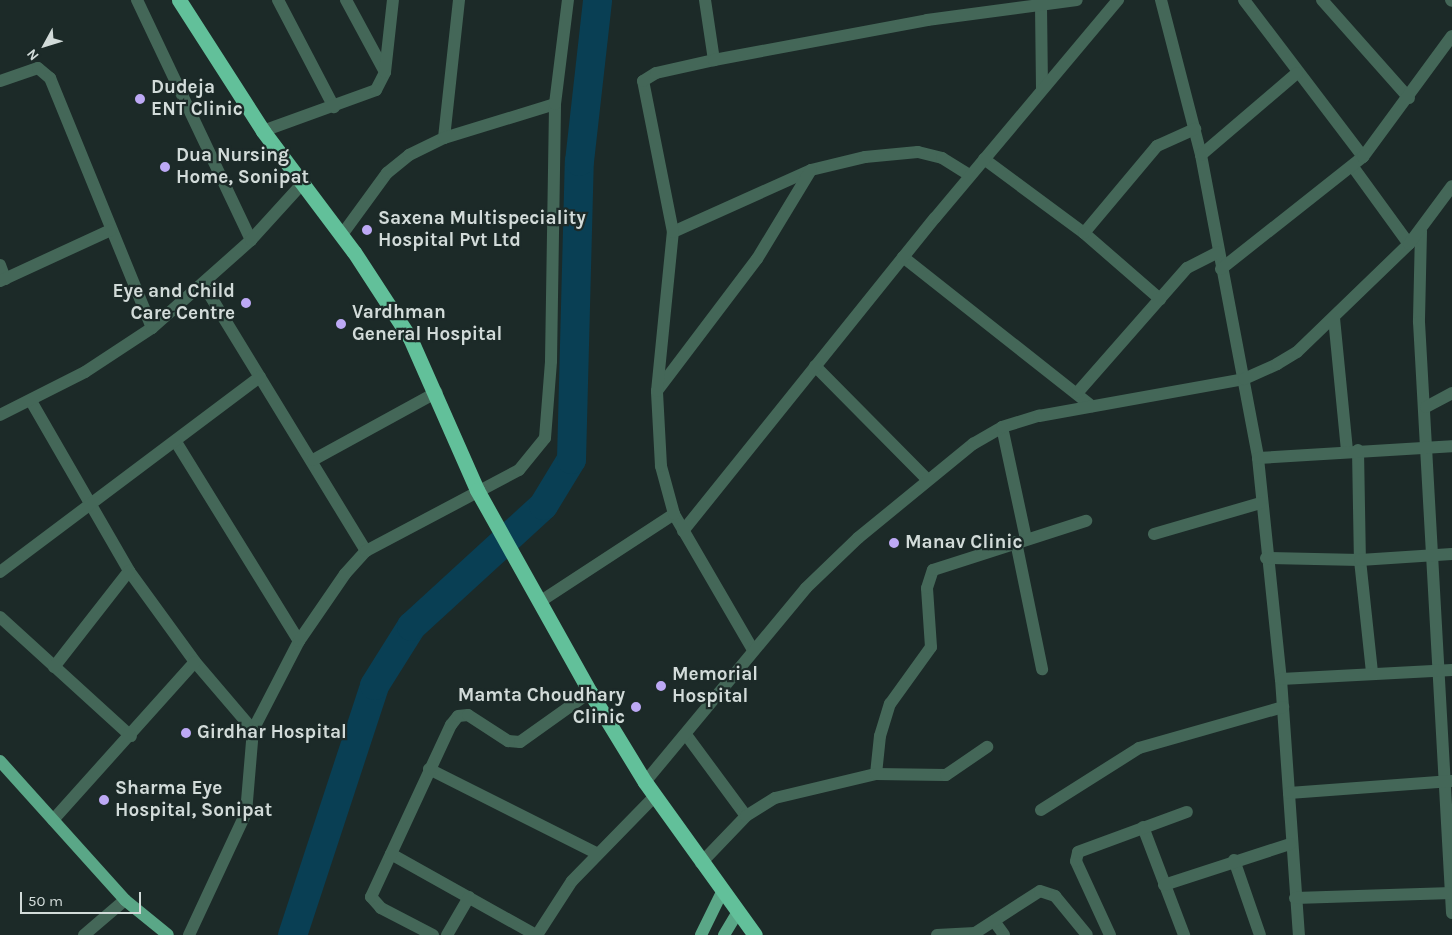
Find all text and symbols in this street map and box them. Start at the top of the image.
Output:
north arrow [20,20,70,70]
text: N [23,46,43,64]
place label: Dudeja ENT Clinic [151,77,243,121]
marker: Dudeja ENT Clinic [133,92,147,106]
place label: Dua Nursing Home, Sonipat [176,145,309,189]
marker: Dua Nursing Home, Sonipat [158,160,172,174]
place label: Saxena Multispeciality Hospital Pvt Ltd [378,208,586,252]
marker: Saxena Multispeciality Hospital Pvt Ltd [360,223,374,237]
place label: Eye and Child Care Centre [112,281,235,325]
marker: Eye and Child Care Centre [239,296,253,310]
place label: Vardhman General Hospital [352,302,502,346]
marker: Vardhman General Hospital [334,317,348,331]
place label: Manav Clinic [905,532,1023,554]
marker: Manav Clinic [887,536,901,550]
place label: Memorial Hospital [672,664,758,708]
marker: Memorial Hospital [654,679,668,693]
place label: Mamta Choudhary Clinic [458,685,625,729]
marker: Mamta Choudhary Clinic [629,700,643,714]
place label: Girdhar Hospital [197,722,347,744]
marker: Girdhar Hospital [179,726,193,740]
place label: Sharma Eye Hospital, Sonipat [115,778,272,822]
marker: Sharma Eye Hospital, Sonipat [97,793,111,807]
scale bar [22,882,144,914]
text: 50 m [28,892,63,910]

